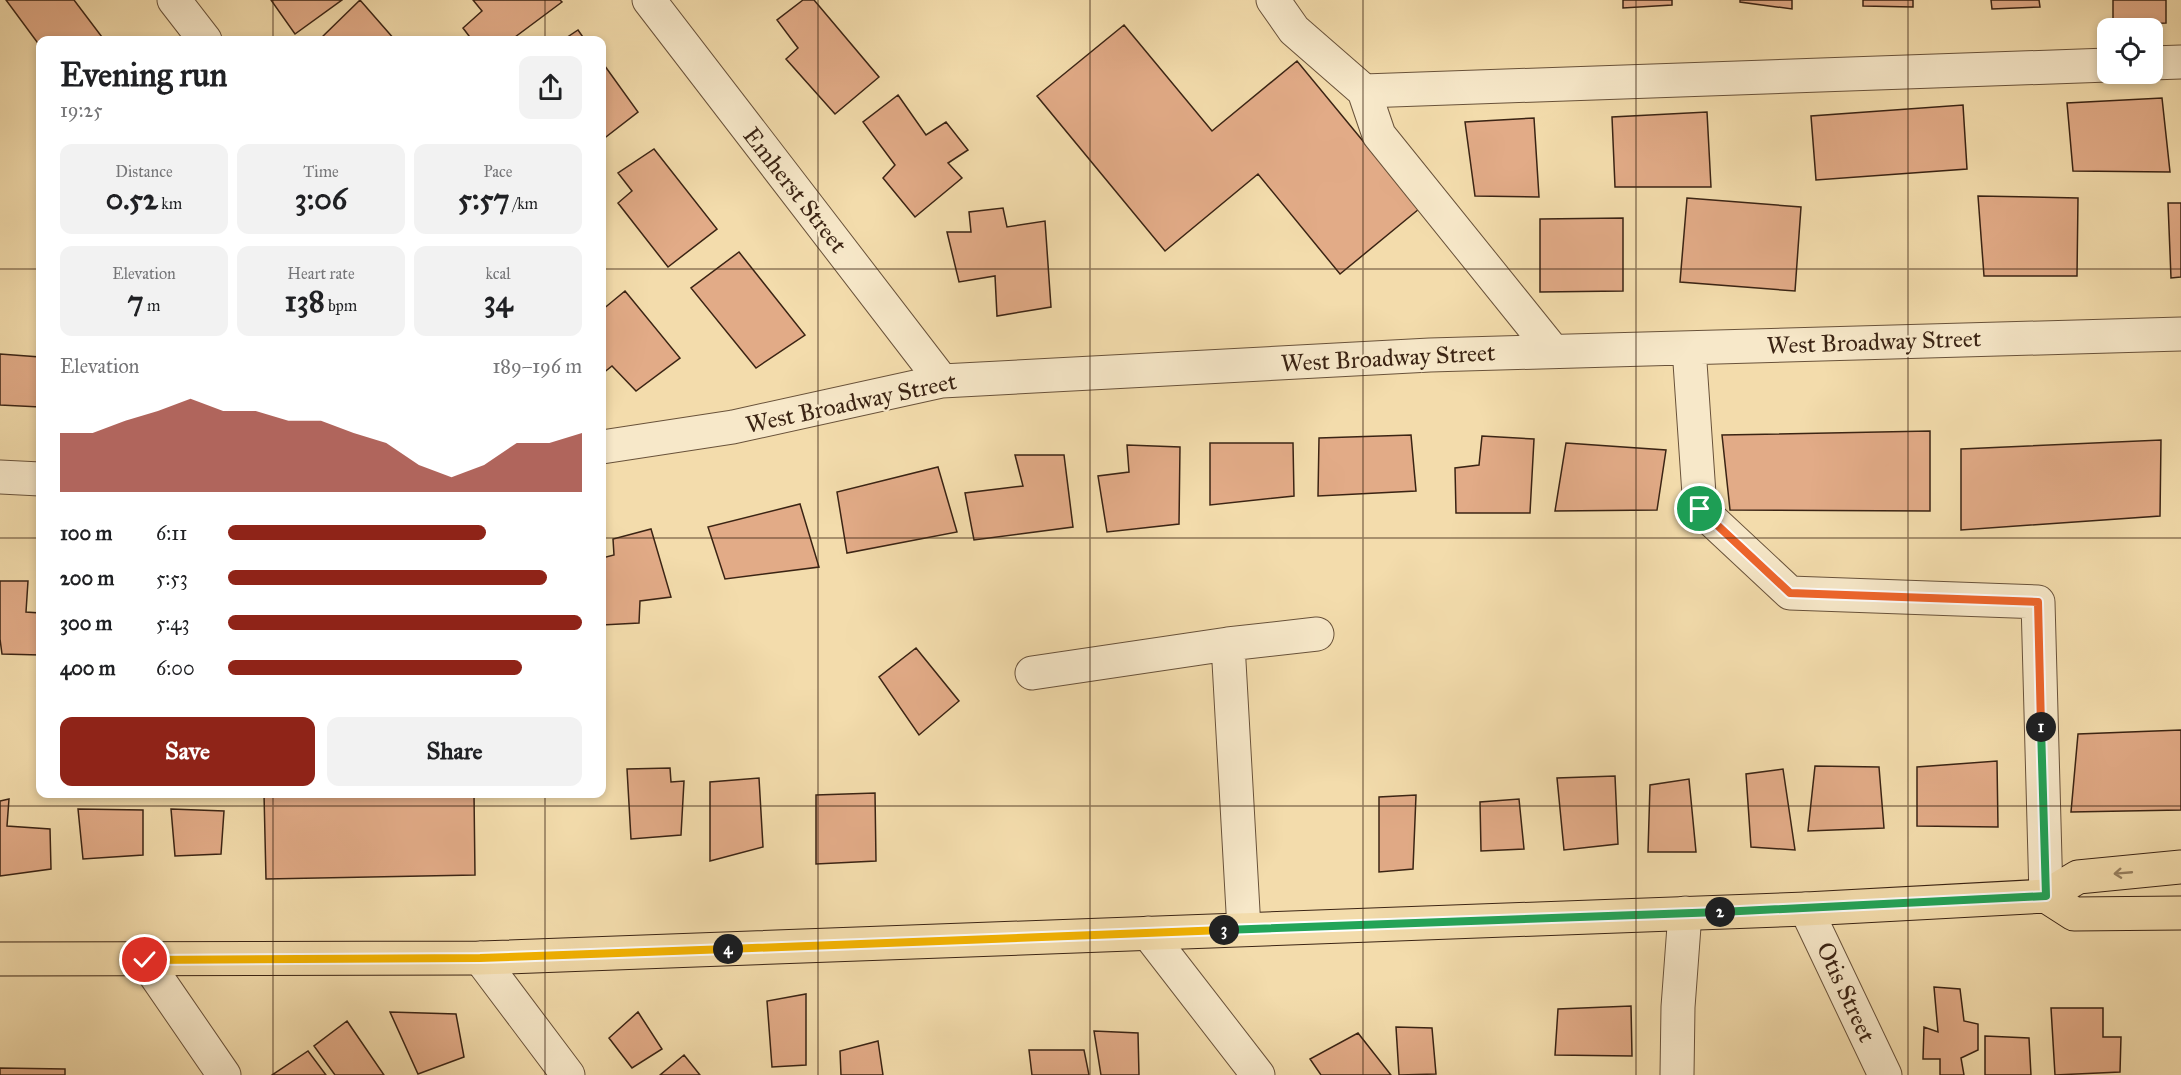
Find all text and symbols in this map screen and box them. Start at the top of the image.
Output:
map controls [2097,18,2163,84]
button: locate [2097,18,2163,84]
text: Evening run [60,55,227,95]
button: share [519,56,582,119]
text: 19:25 [60,98,103,122]
street label: Emherst Street [736,121,854,259]
text: Distance [115,162,173,181]
text: Time [303,162,339,181]
text: Pace [483,162,513,181]
text: 0.52 [106,181,158,217]
text: 3:06 [295,181,347,217]
text: 5:57 [458,181,509,217]
text: km [158,194,182,213]
text: /km [509,194,538,213]
text: Elevation [112,264,176,283]
text: Heart rate [287,264,355,283]
text: kcal [485,264,511,283]
text: 7 [128,283,144,319]
text: 138 [285,283,325,319]
text: 34 [484,283,512,319]
text: m [144,296,160,315]
text: bpm [325,296,357,315]
street label: West Broadway Street [1766,323,1982,361]
street label: West Broadway Street [1280,337,1497,379]
text: Elevation [60,354,139,378]
text: 189–196 m [492,354,582,378]
street label: West Broadway Street [743,366,960,440]
pin [1674,483,1725,534]
icon: arrive [1683,492,1716,525]
text: 100 m [60,521,112,545]
text: 6:11 [156,521,187,545]
text: 200 m [60,566,114,590]
text: 5:53 [156,566,188,590]
text: 300 m [60,611,112,635]
text: 5:43 [156,611,189,635]
text: 400 m [60,656,116,680]
text: 6:00 [156,656,195,680]
pin: 1 [2026,712,2056,742]
button: Save [60,717,315,786]
button: Share [327,717,582,786]
text: 1 [2038,717,2044,736]
one-way arrow [2113,868,2133,879]
pin: 2 [1705,897,1735,927]
text: 2 [1716,902,1724,921]
pin: 3 [1209,915,1239,945]
text: 3 [1221,920,1227,939]
pin [119,934,170,985]
pin: 4 [713,934,743,964]
street label: Otis Street [1810,937,1882,1047]
text: 4 [724,939,732,958]
icon: check [128,943,161,976]

